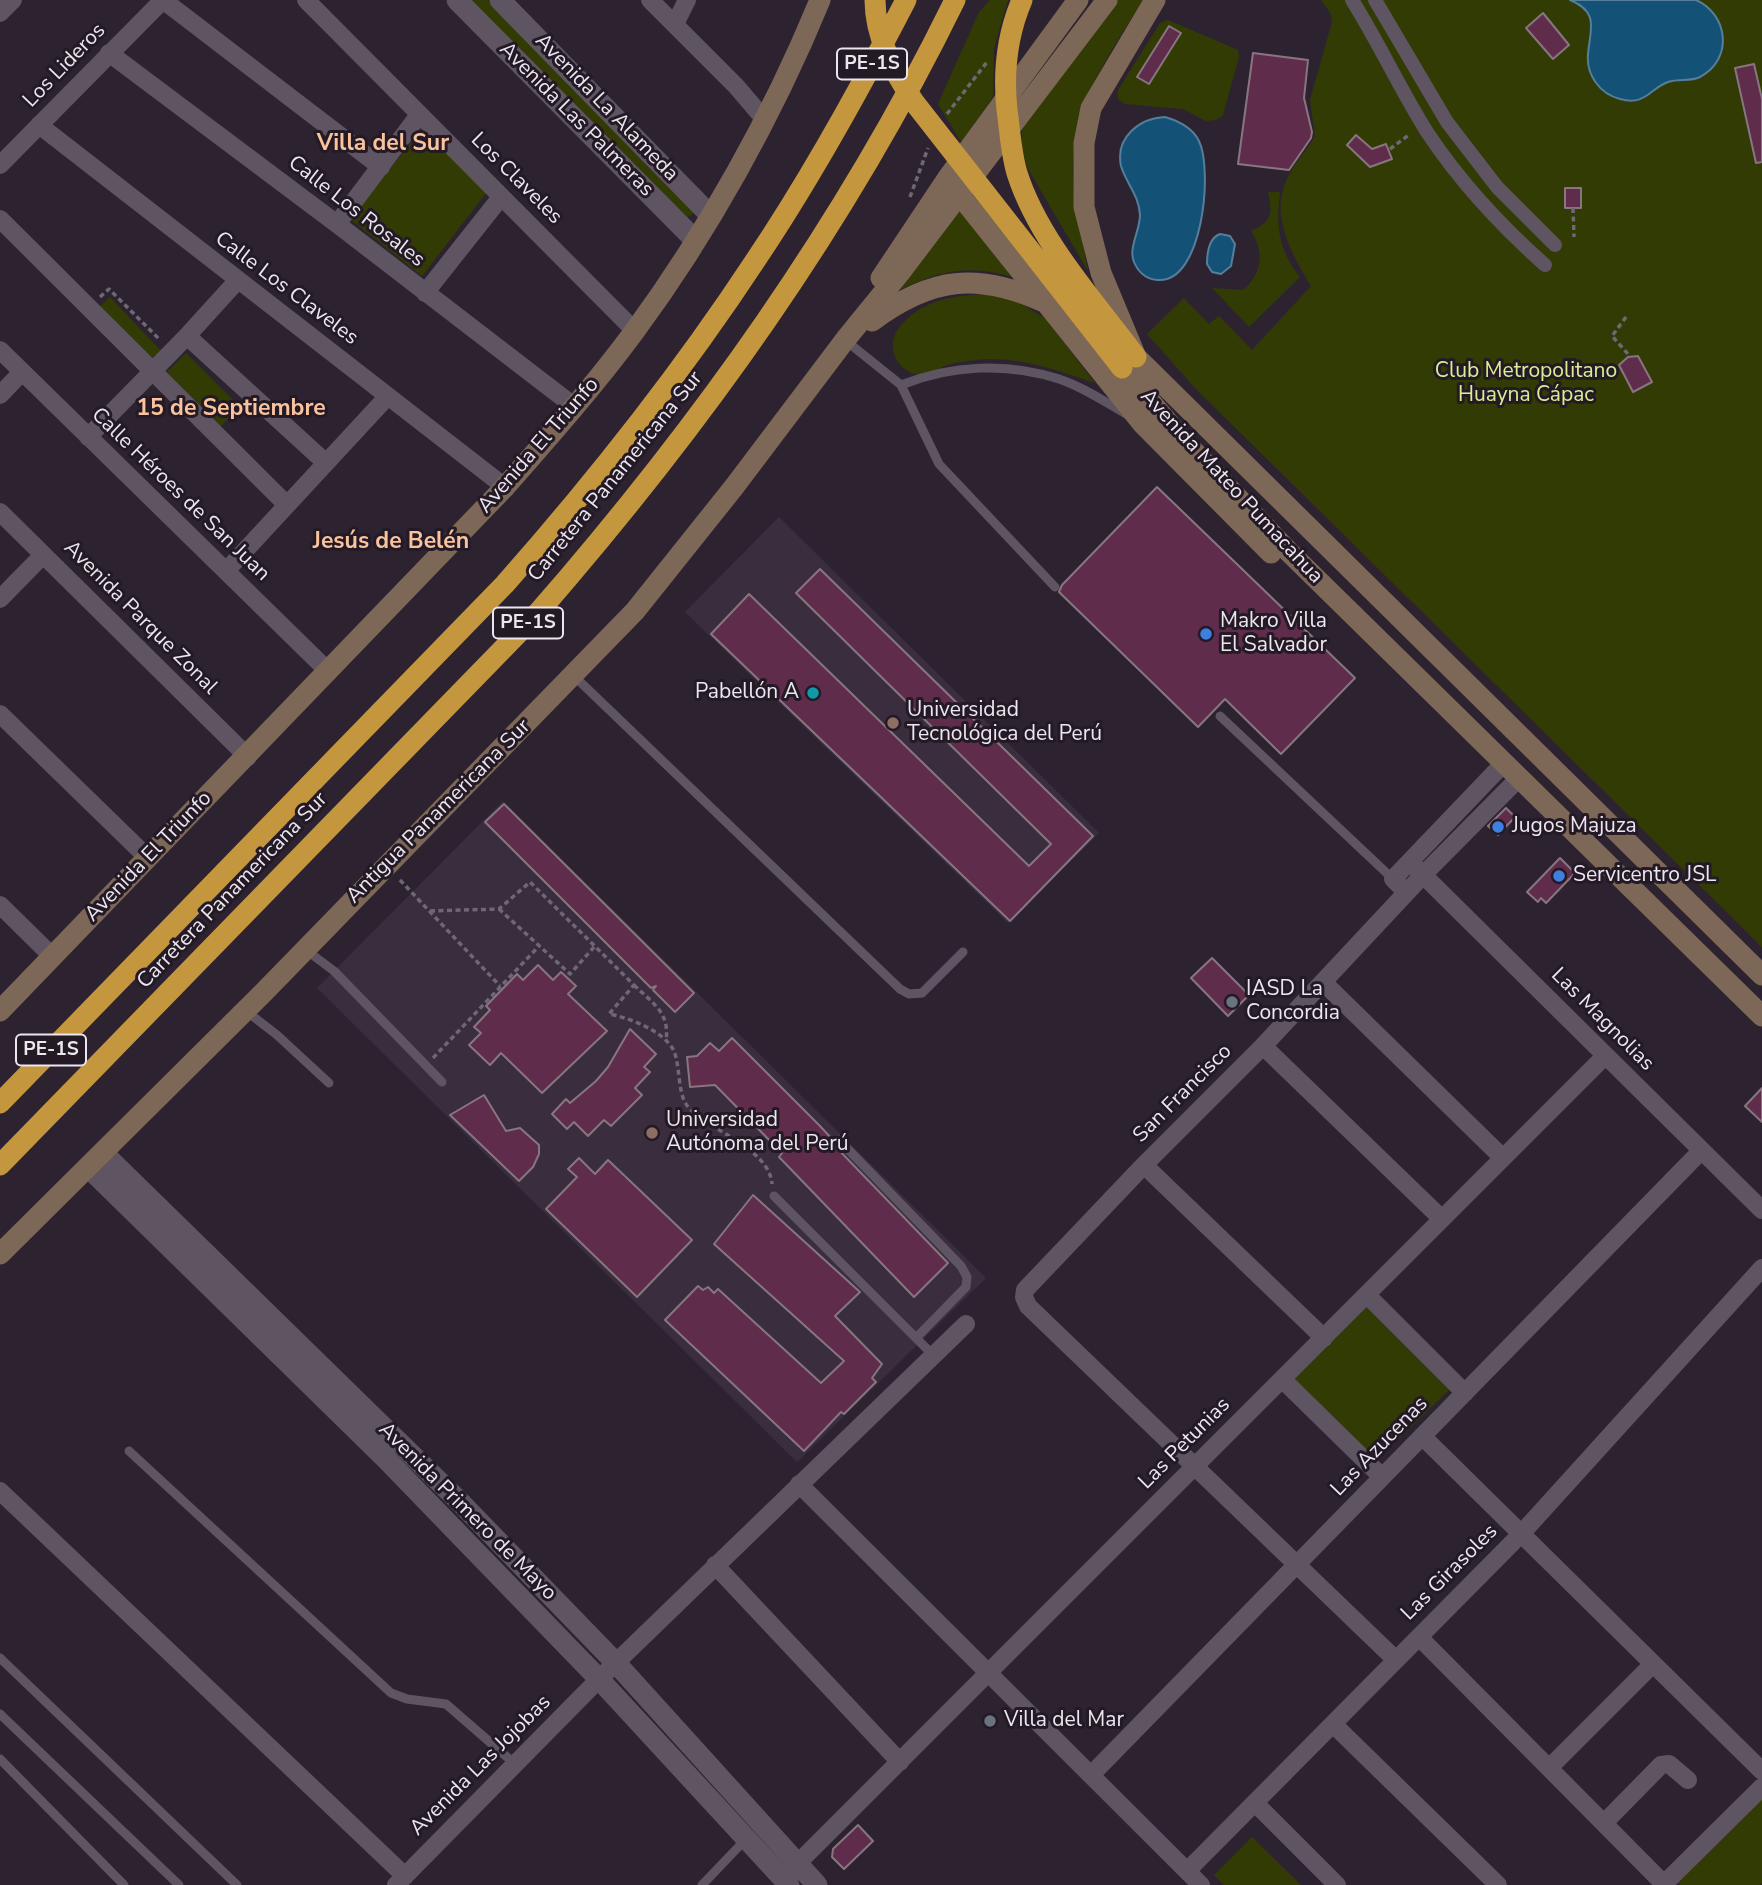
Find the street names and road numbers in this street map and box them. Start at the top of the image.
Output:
street label: Los Lideros [19,19,111,113]
street label: Avenida La Alameda [529,29,683,187]
street label: Avenida Las Palmeras [494,38,658,202]
road number: PE-1S [837,48,907,80]
street label: Los Claveles [465,128,567,230]
street label: Calle Los Rosales [283,151,429,273]
street label: Calle Los Claveles [209,227,363,351]
street label: Carretera Panamericana Sur [523,367,709,587]
street label: Avenida El Triunfo [473,373,605,519]
street label: Avenida Mateo Pumacahua [1134,385,1328,589]
street label: Calle Héroes de San Juan [85,403,275,587]
street label: Avenida Parque Zonal [58,536,222,700]
road number: PE-1S [493,608,563,638]
street label: Antigua Panamericana Sur [342,715,536,909]
street label: Avenida El Triunfo [80,787,218,927]
street label: Carretera Panamericana Sur [132,788,334,994]
street label: Las Magnolias [1545,963,1659,1077]
road number: PE-1S [16,1034,86,1066]
street label: San Francisco [1128,1039,1238,1149]
street label: Las Azucenas [1326,1392,1434,1502]
street label: Las Petunias [1134,1393,1236,1495]
street label: Avenida Primero de Mayo [373,1418,561,1606]
street label: Las Girasoles [1397,1520,1503,1626]
street label: Avenida Las Jojobas [405,1690,557,1842]

